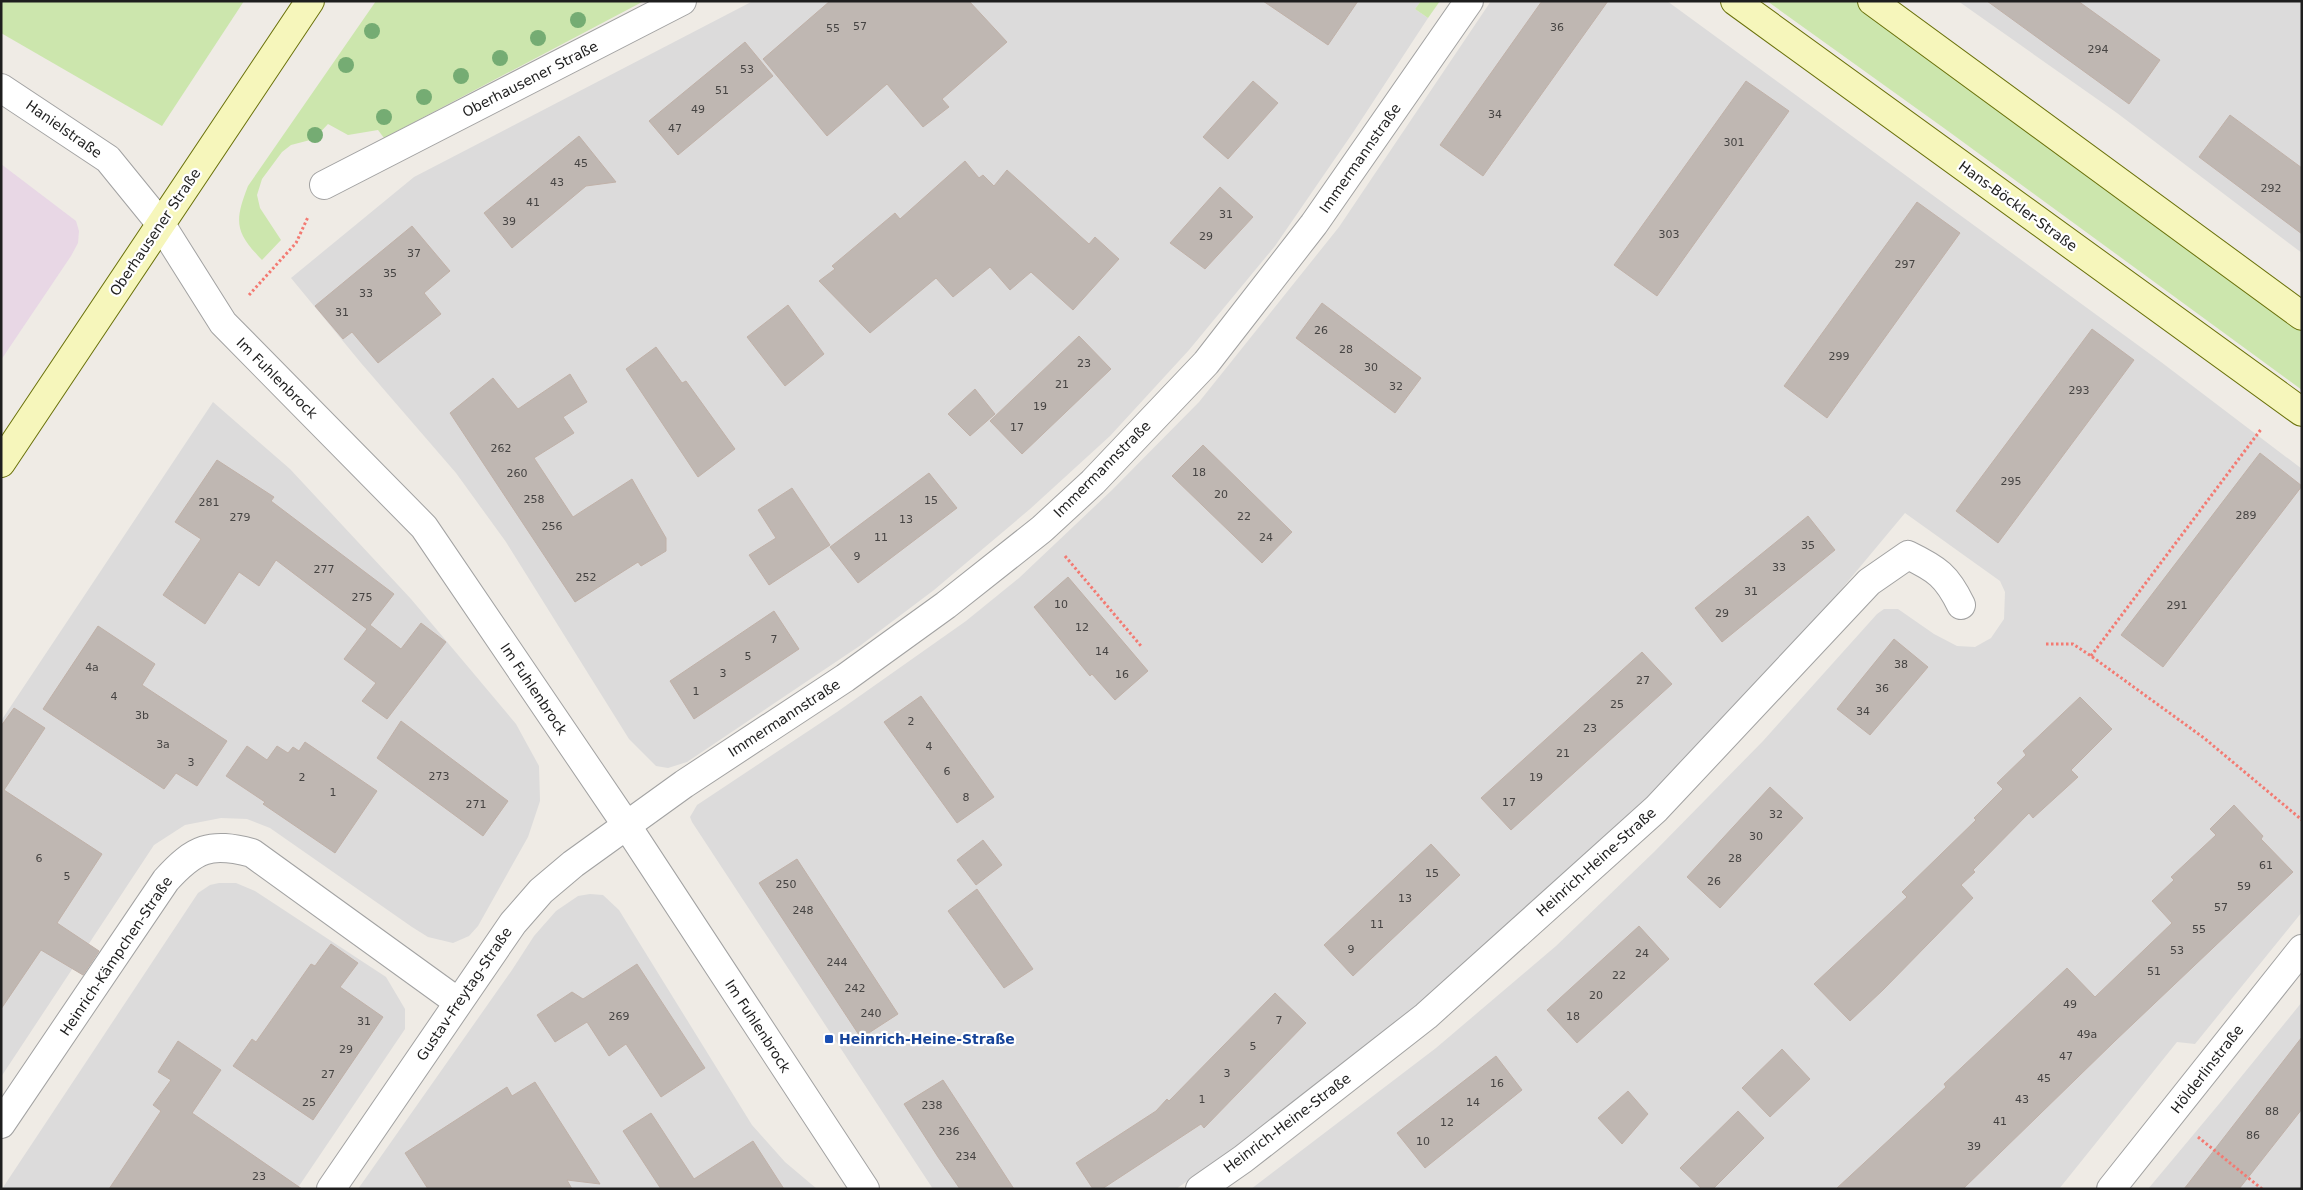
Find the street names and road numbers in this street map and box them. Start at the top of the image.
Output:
street label: Oberhausener Straße [459,38,601,120]
street label: Hanielstraße [23,97,105,161]
street label: Immermannstraße [1316,100,1404,216]
street label: Hans-Böckler-Straße [1956,158,2080,254]
street label: Oberhausener Straße [106,165,204,299]
street label: Im Fuhlenbrock [233,334,321,422]
street label: Immermannstraße [1050,417,1154,521]
street label: Im Fuhlenbrock [497,640,571,739]
street label: Immermannstraße [725,676,843,760]
street label: Heinrich-Heine-Straße [1533,804,1659,920]
street label: Heinrich-Kämpchen-Straße [57,873,175,1039]
street label: Gustav-Freytag-Straße [413,924,515,1064]
street label: Im Fuhlenbrock [722,977,794,1076]
street label: Hölderlinstraße [2168,1022,2246,1116]
street label: Heinrich-Heine-Straße [1220,1070,1354,1176]

